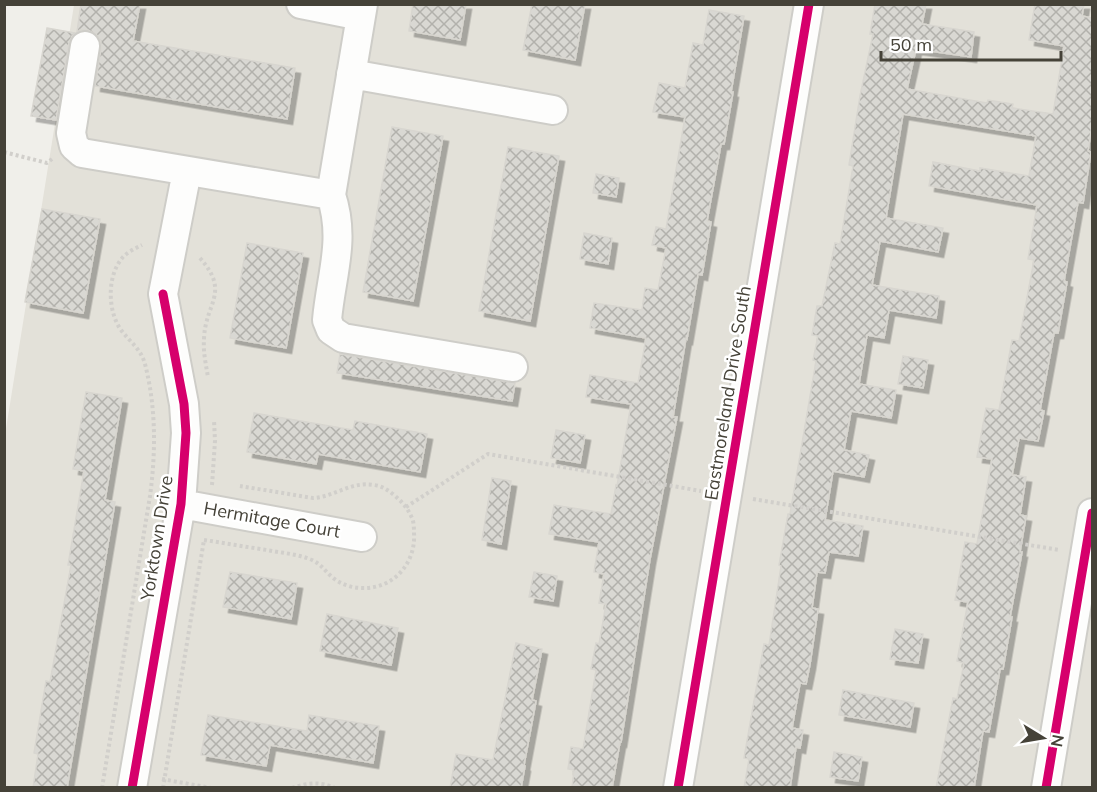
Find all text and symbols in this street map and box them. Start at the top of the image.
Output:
scale bar [881,24,1061,62]
text: 50 m [890,33,932,56]
street label: Eastmoreland Drive South [699,284,756,502]
street label: Yorktown Drive [135,474,178,603]
street label: Hermitage Court [202,496,342,543]
north arrow [1013,708,1073,768]
text: N [1047,733,1069,749]

